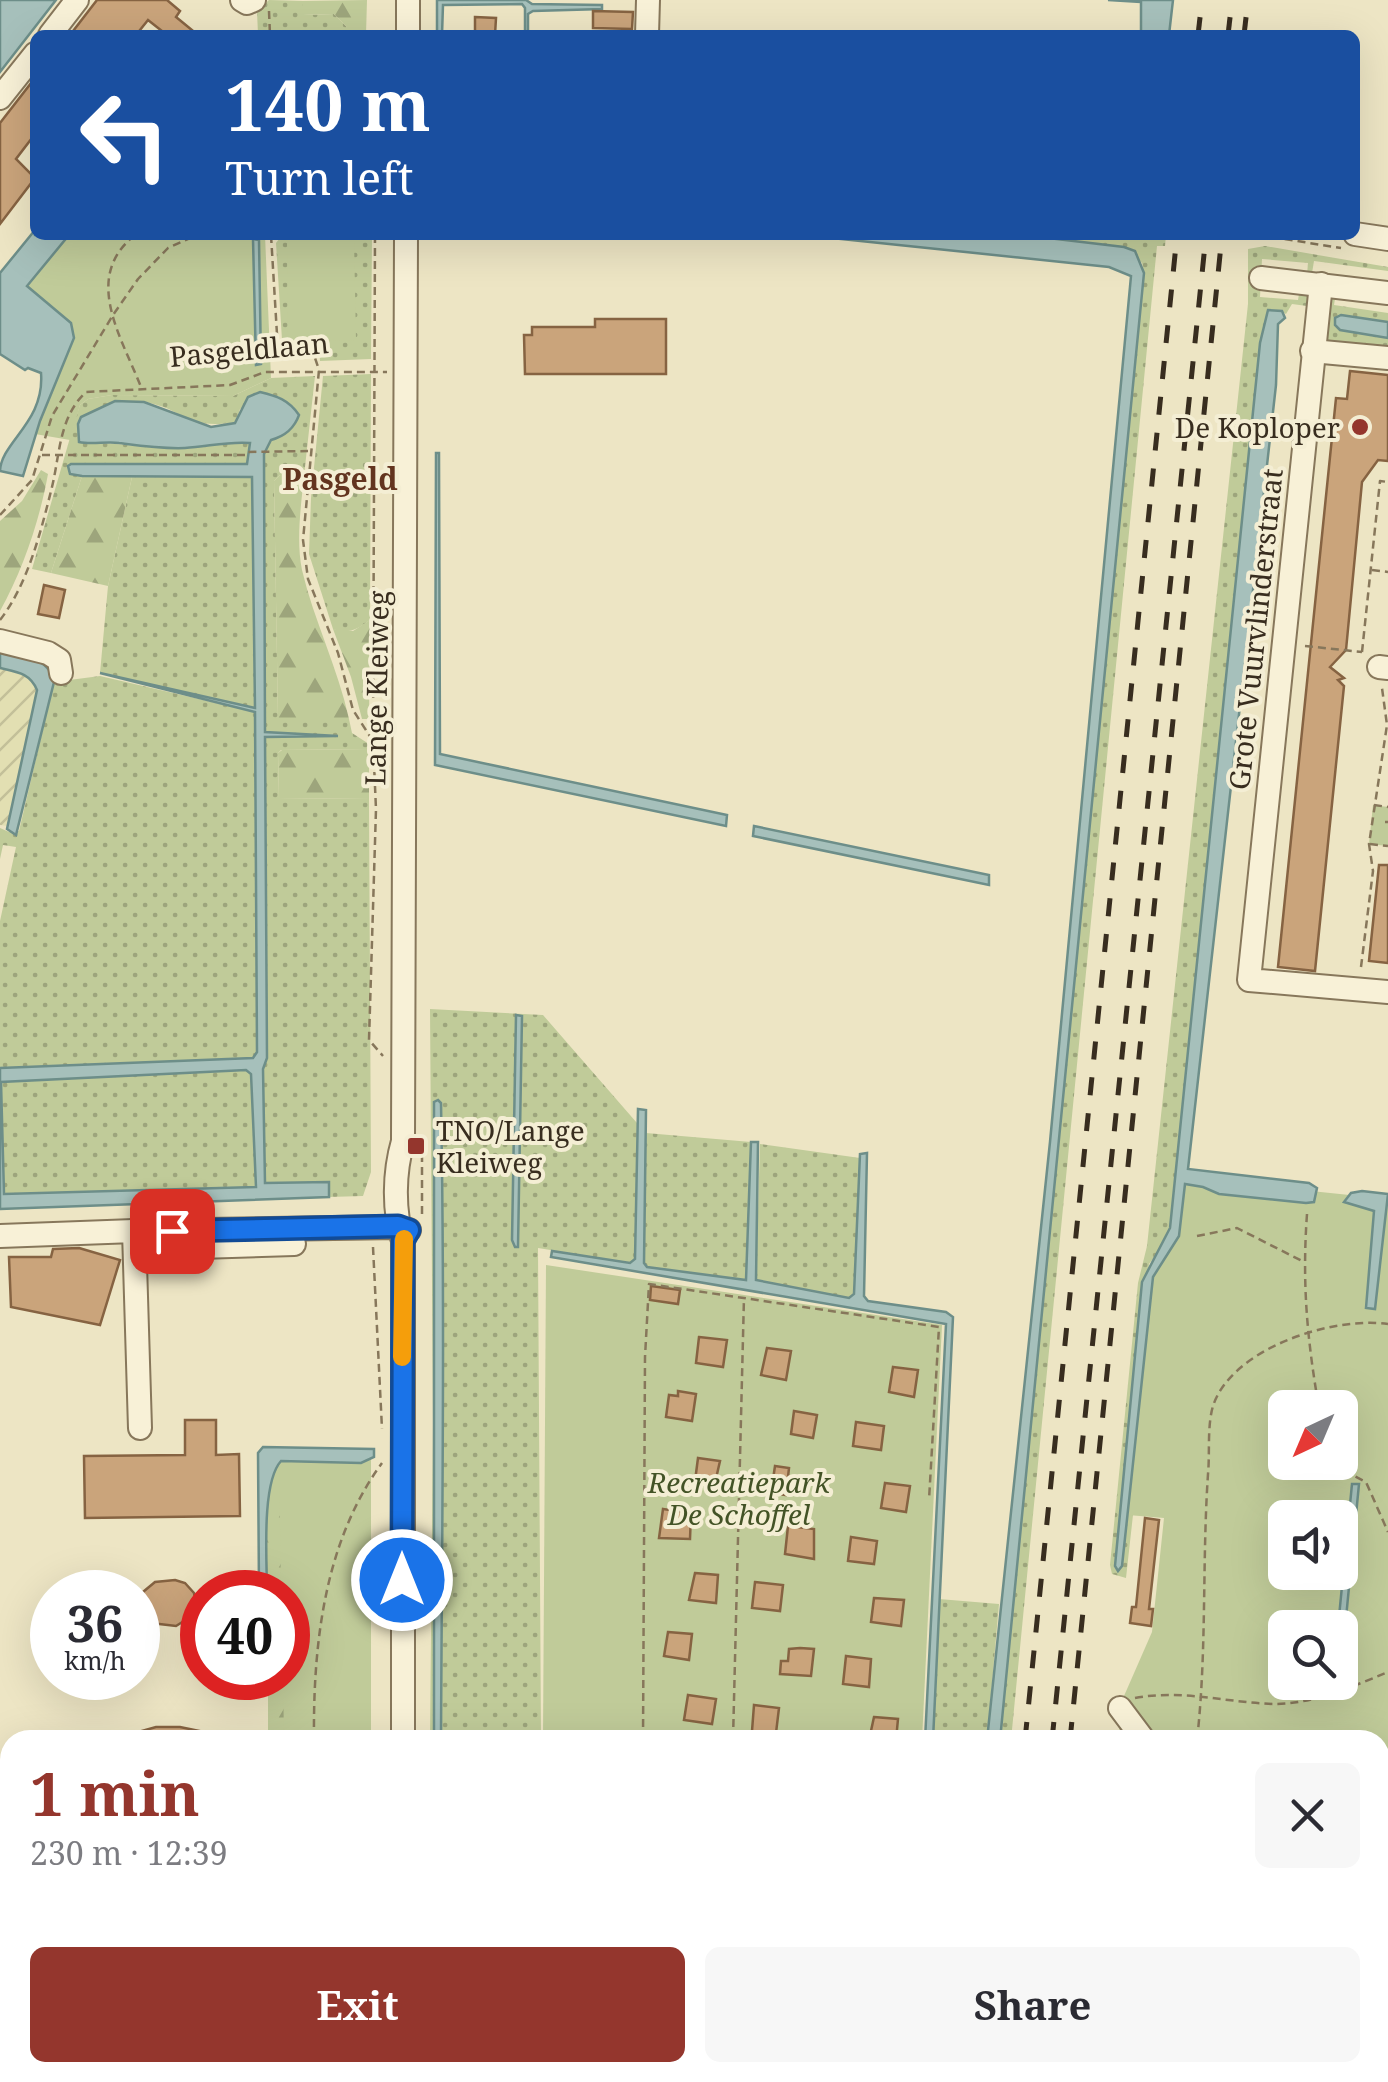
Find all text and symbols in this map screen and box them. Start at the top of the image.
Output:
text: 140 m [225,56,431,152]
icon: left [60,70,190,200]
text: Turn left [225,147,414,208]
street label: Pasgeldlaan [168,323,330,375]
place label: De Koploper [1175,408,1340,446]
marker: De Koploper [1349,416,1371,438]
district label: Pasgeld [282,458,398,499]
street label: Grote Vuurvlinderstraat [1219,466,1291,792]
street label: Lange Kleiweg [355,590,397,786]
place label: TNO/Lange Kleiweg [436,1111,585,1181]
marker: TNO/Lange Kleiweg [405,1135,427,1157]
pin [130,1189,215,1274]
icon: arrive [145,1204,200,1259]
north arrow [1268,1390,1358,1480]
map controls [1268,1390,1358,1700]
park label: Recreatiepark De Schoffel [647,1463,831,1533]
button: sound [1268,1500,1358,1590]
position arrow [350,1528,454,1632]
speed limit sign: 40 [180,1570,310,1700]
text: 36 [67,1589,123,1657]
button: search [1268,1610,1358,1700]
text: km/h [64,1643,126,1677]
text: 1 min [30,1752,200,1834]
button: close [1255,1763,1360,1868]
text: 230 m · 12:39 [30,1831,228,1874]
button: Exit [30,1947,685,2062]
button: Share [705,1947,1360,2062]

